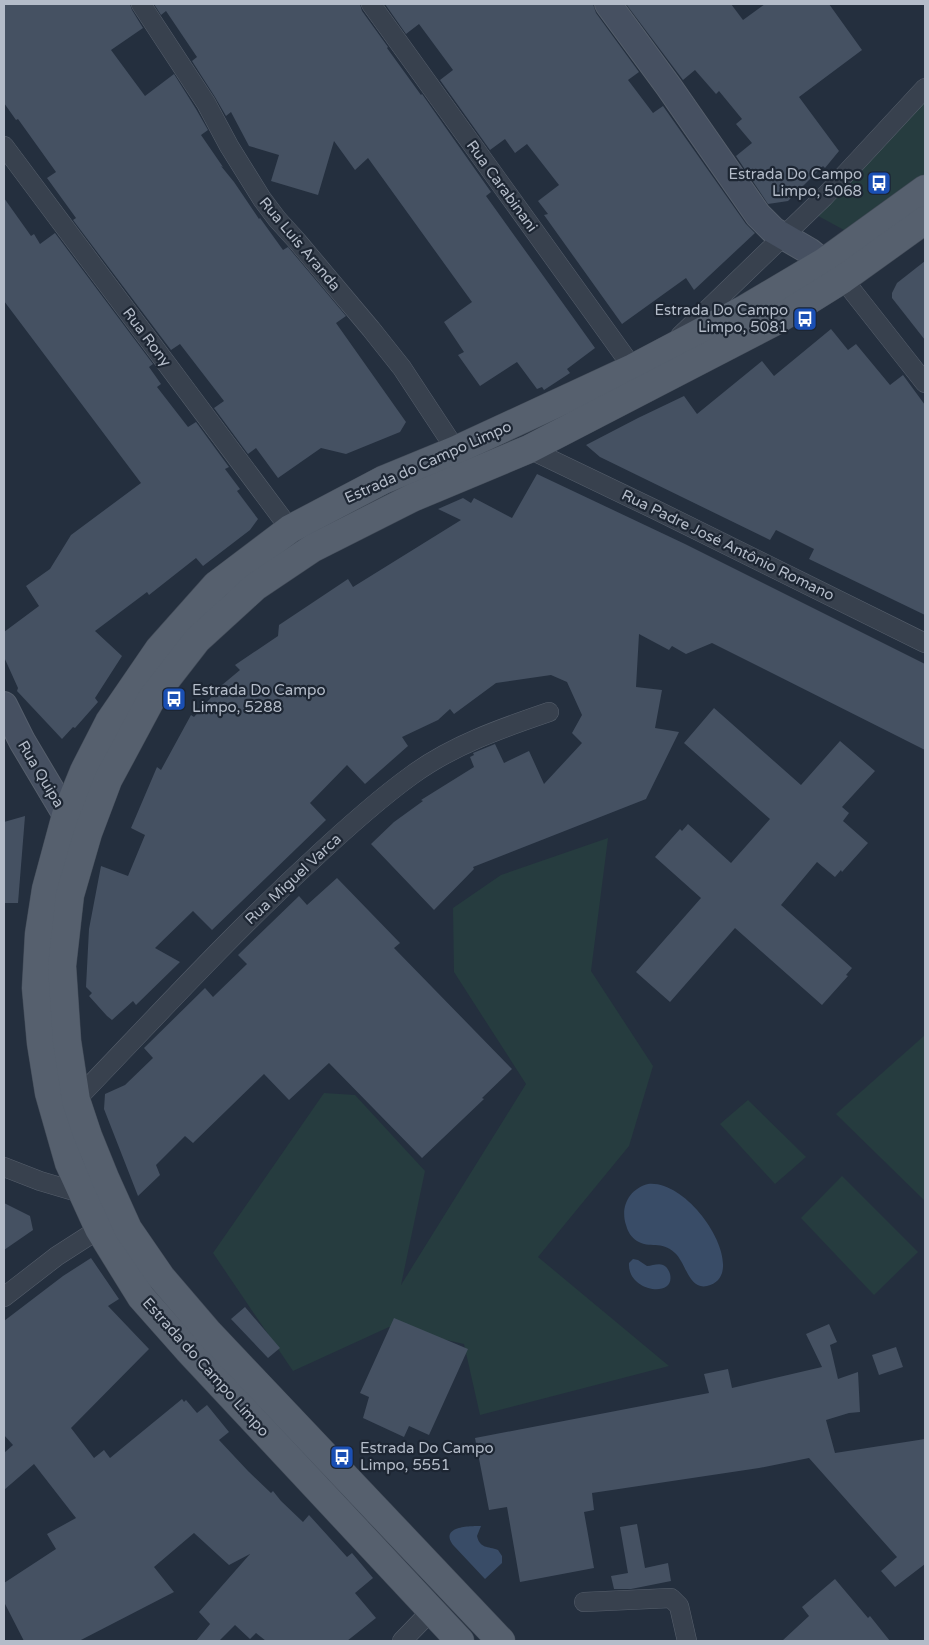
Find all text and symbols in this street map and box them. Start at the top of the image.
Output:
street label: Rua Carabinani [463,137,541,235]
place label: Estrada Do Campo Limpo, 5068 [728,165,862,200]
bus stop icon: Estrada Do Campo Limpo, 5068 [866,170,892,196]
street label: Rua Luís Aranda [255,193,345,295]
place label: Estrada Do Campo Limpo, 5081 [654,301,788,336]
street label: Rua Rony [119,304,175,370]
bus stop icon: Estrada Do Campo Limpo, 5081 [792,306,818,332]
street label: Estrada do Campo Limpo [342,417,514,507]
street label: Rua Padre José Antônio Romano [619,486,837,604]
place label: Estrada Do Campo Limpo, 5288 [192,681,326,716]
bus stop icon: Estrada Do Campo Limpo, 5288 [161,686,187,712]
street label: Rua Quipa [14,737,68,811]
street label: Rua Miguel Varca [241,830,345,928]
street label: Estrada do Campo Limpo [139,1294,273,1440]
place label: Estrada Do Campo Limpo, 5551 [360,1439,494,1474]
bus stop icon: Estrada Do Campo Limpo, 5551 [329,1444,355,1470]

